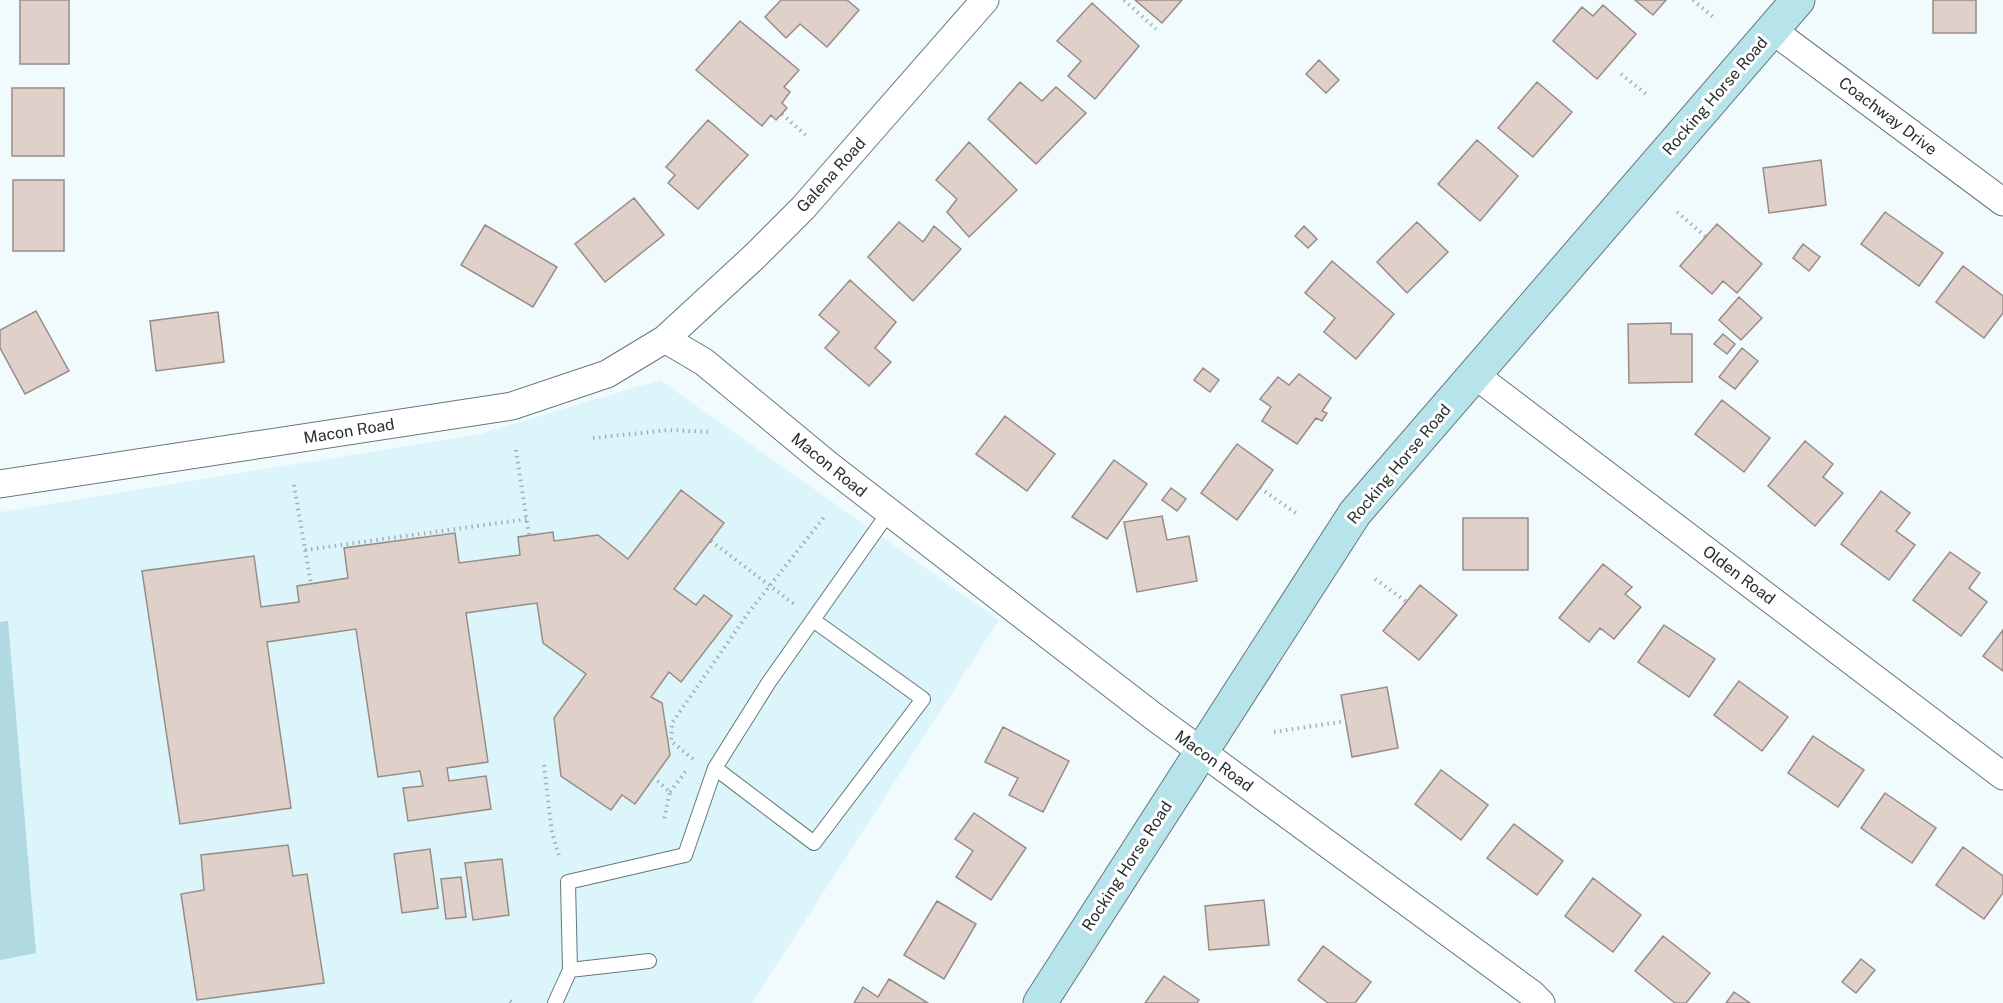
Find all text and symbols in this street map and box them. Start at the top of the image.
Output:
street label: Rocking Horse Road [1658,33,1772,159]
street label: Coachway Drive [1835,73,1941,159]
street label: Galena Road [793,134,869,216]
street label: Rocking Horse Road [1343,400,1455,528]
street label: Macon Road [302,414,396,448]
street label: Macon Road [787,429,871,501]
street label: Olden Road [1699,542,1779,608]
street label: Macon Road [1171,726,1257,796]
street label: Rocking Horse Road [1078,798,1176,934]

